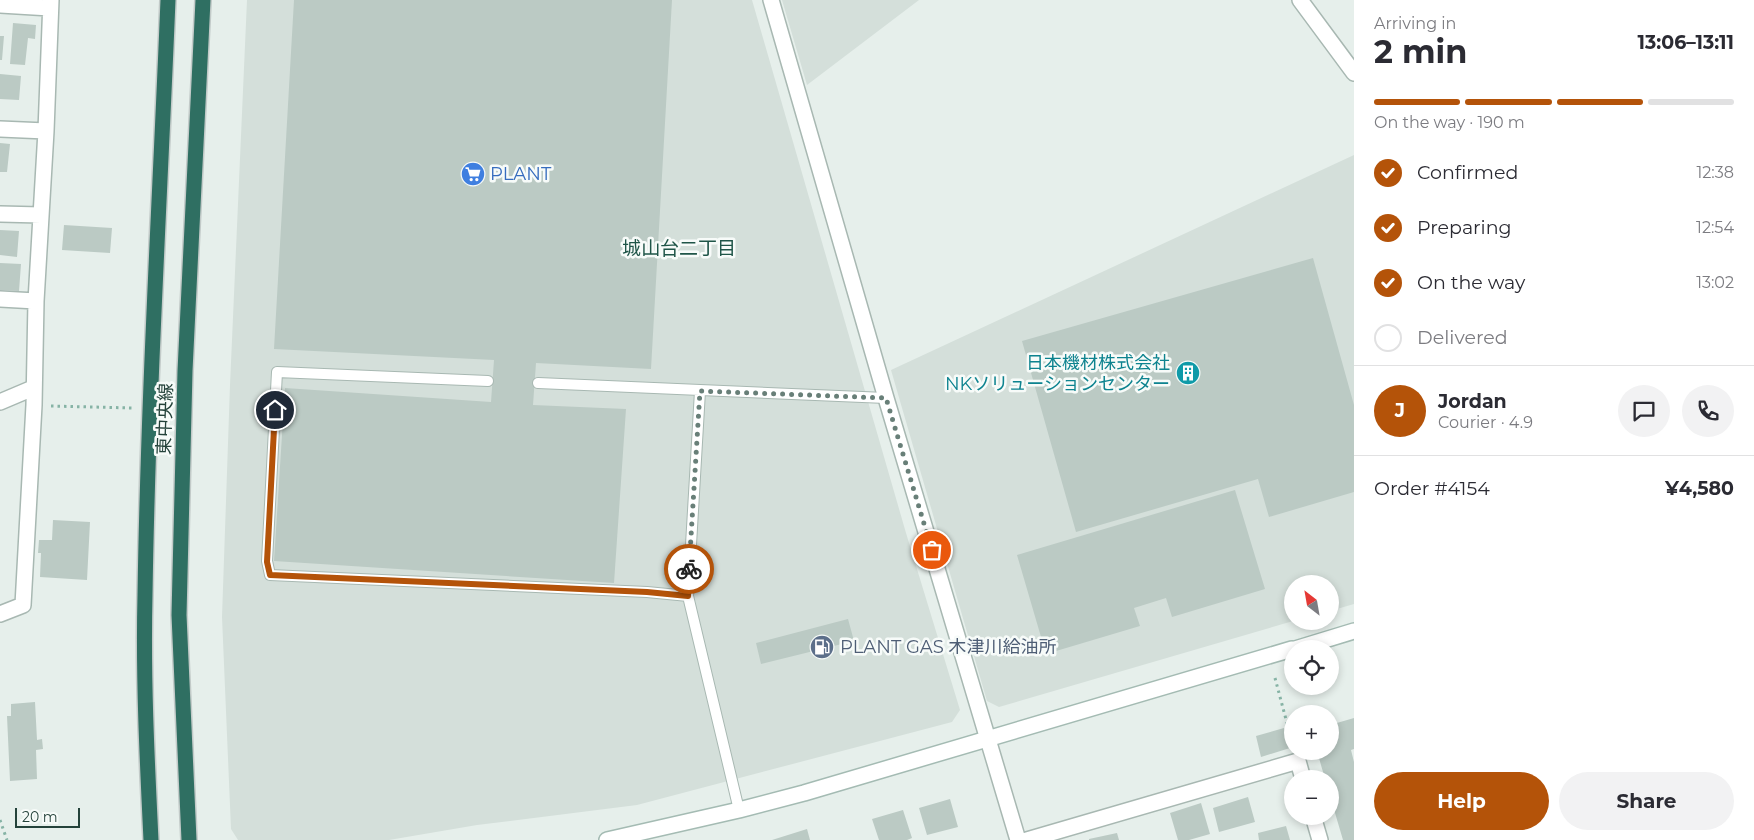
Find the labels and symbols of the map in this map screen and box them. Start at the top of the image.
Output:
supermarket icon: PLANT [460,161,486,187]
place label: PLANT [490,163,552,185]
district label: 城山台二丁目 [622,237,736,260]
place label: 日本機材株式会社 NKソリューションセンター [945,352,1170,395]
building icon: 日本機材株式会社 NKソリューションセンター [1175,360,1201,386]
street label: 東中央線 [153,383,177,455]
pin [254,389,296,431]
pin [911,529,953,571]
courier [664,544,714,594]
north arrow [1284,575,1339,630]
fuel station icon: PLANT GAS 木津川給油所 [809,634,835,660]
place label: PLANT GAS 木津川給油所 [840,636,1057,658]
scale bar [15,805,80,828]

